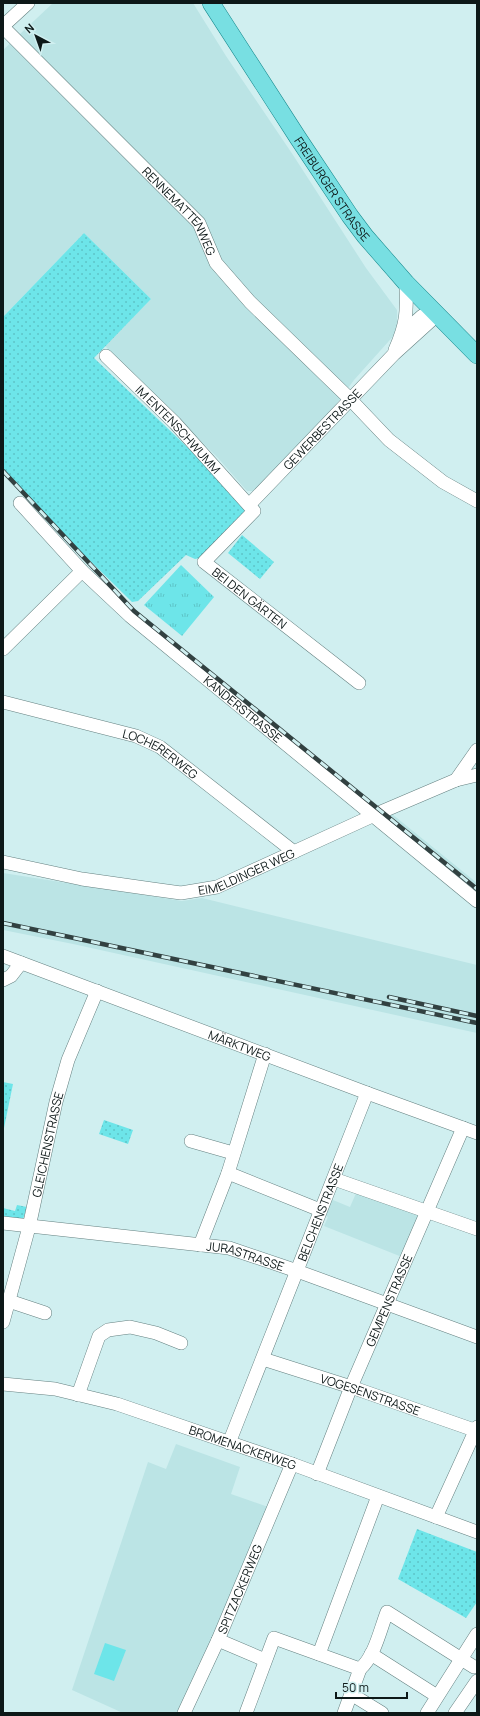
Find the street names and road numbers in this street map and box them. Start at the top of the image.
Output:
street label: FREIBURGER STRASSE [291,133,374,245]
street label: RENNEMATTENWEG [139,163,220,258]
street label: IM ENTENSCHWUMM [132,381,225,477]
street label: GEWERBESTRASSE [279,385,365,473]
street label: BEI DEN GÄRTEN [209,563,291,632]
street label: KANDERSTRASSE [200,671,286,746]
street label: LOCHERERWEG [121,724,202,783]
street label: EIMELDINGER WEG [197,844,298,898]
street label: MÄRKTWEG [206,1026,274,1065]
street label: GLEICHENSTRASSE [27,1090,67,1199]
street label: BELCHENSTRASSE [293,1161,347,1264]
street label: JURASTRASSE [206,1237,287,1275]
street label: GEMPENSTRASSE [361,1251,416,1349]
street label: VOGESENSTRASSE [318,1369,423,1419]
street label: BROMENACKERWEG [187,1421,299,1474]
street label: SPITZACKERWEG [213,1541,266,1636]

